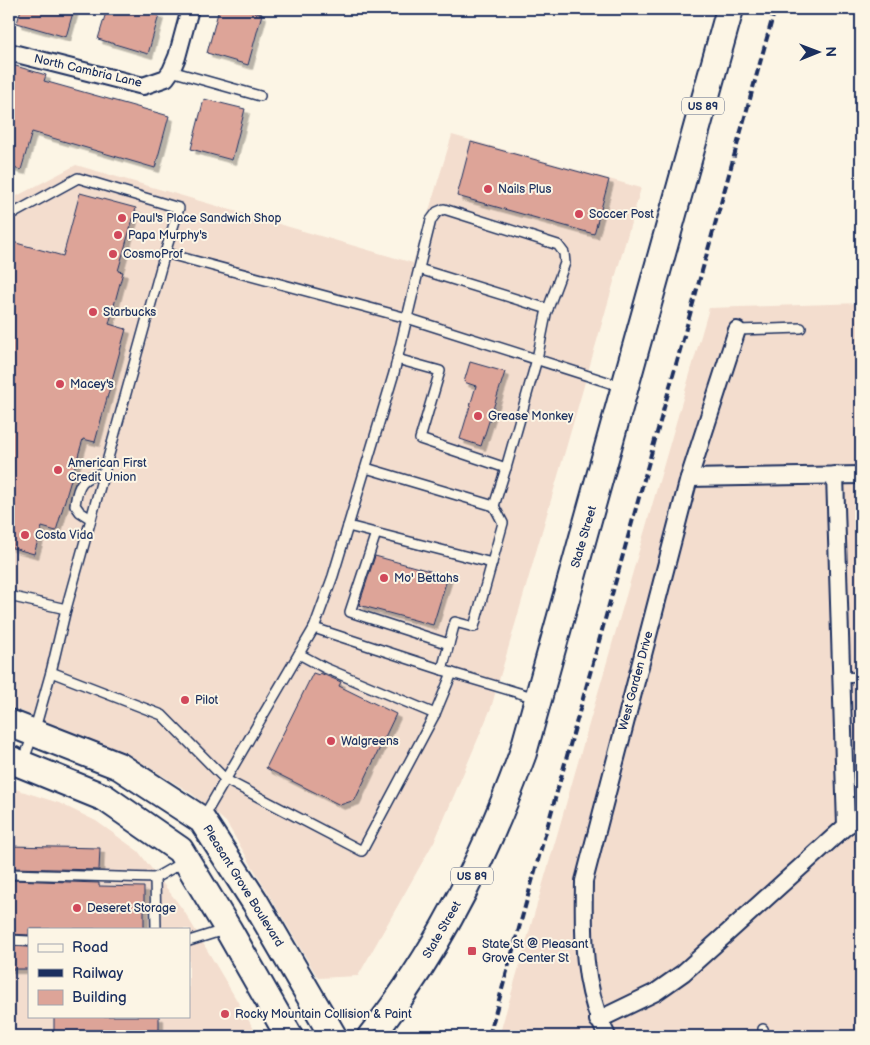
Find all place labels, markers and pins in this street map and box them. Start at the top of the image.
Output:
place label: Nails Plus [498,182,551,197]
marker: Nails Plus [482,183,494,195]
place label: Soccer Post [589,207,654,222]
marker: Soccer Post [573,208,585,220]
place label: Paul's Place Sandwich Shop [132,211,282,226]
marker: Paul's Place Sandwich Shop [116,212,128,224]
place label: Papa Murphy's [128,228,207,243]
marker: Papa Murphy's [112,229,124,241]
place label: CosmoProf [123,247,183,262]
marker: CosmoProf [107,248,119,260]
place label: Starbucks [103,305,156,320]
marker: Starbucks [87,306,99,318]
place label: Macey's [70,377,114,392]
marker: Macey's [54,378,66,390]
place label: Grease Monkey [488,409,574,424]
marker: Grease Monkey [472,410,484,422]
place label: American First Credit Union [68,456,147,485]
marker: American First Credit Union [52,464,64,476]
place label: Costa Vida [35,528,93,543]
marker: Costa Vida [19,529,31,541]
place label: Mo' Bettahs [394,571,459,586]
marker: Mo' Bettahs [378,572,390,584]
place label: Pilot [195,693,219,708]
marker: Pilot [179,694,191,706]
place label: Walgreens [341,734,399,749]
marker: Walgreens [325,735,337,747]
place label: Deseret Storage [87,901,176,916]
marker: Deseret Storage [71,902,83,914]
place label: State St @ Pleasant Grove Center St [482,937,589,966]
marker: State St @ Pleasant Grove Center St [466,945,478,957]
place label: Rocky Mountain Collision & Paint [235,1007,412,1022]
marker: Rocky Mountain Collision & Paint [219,1008,231,1020]

